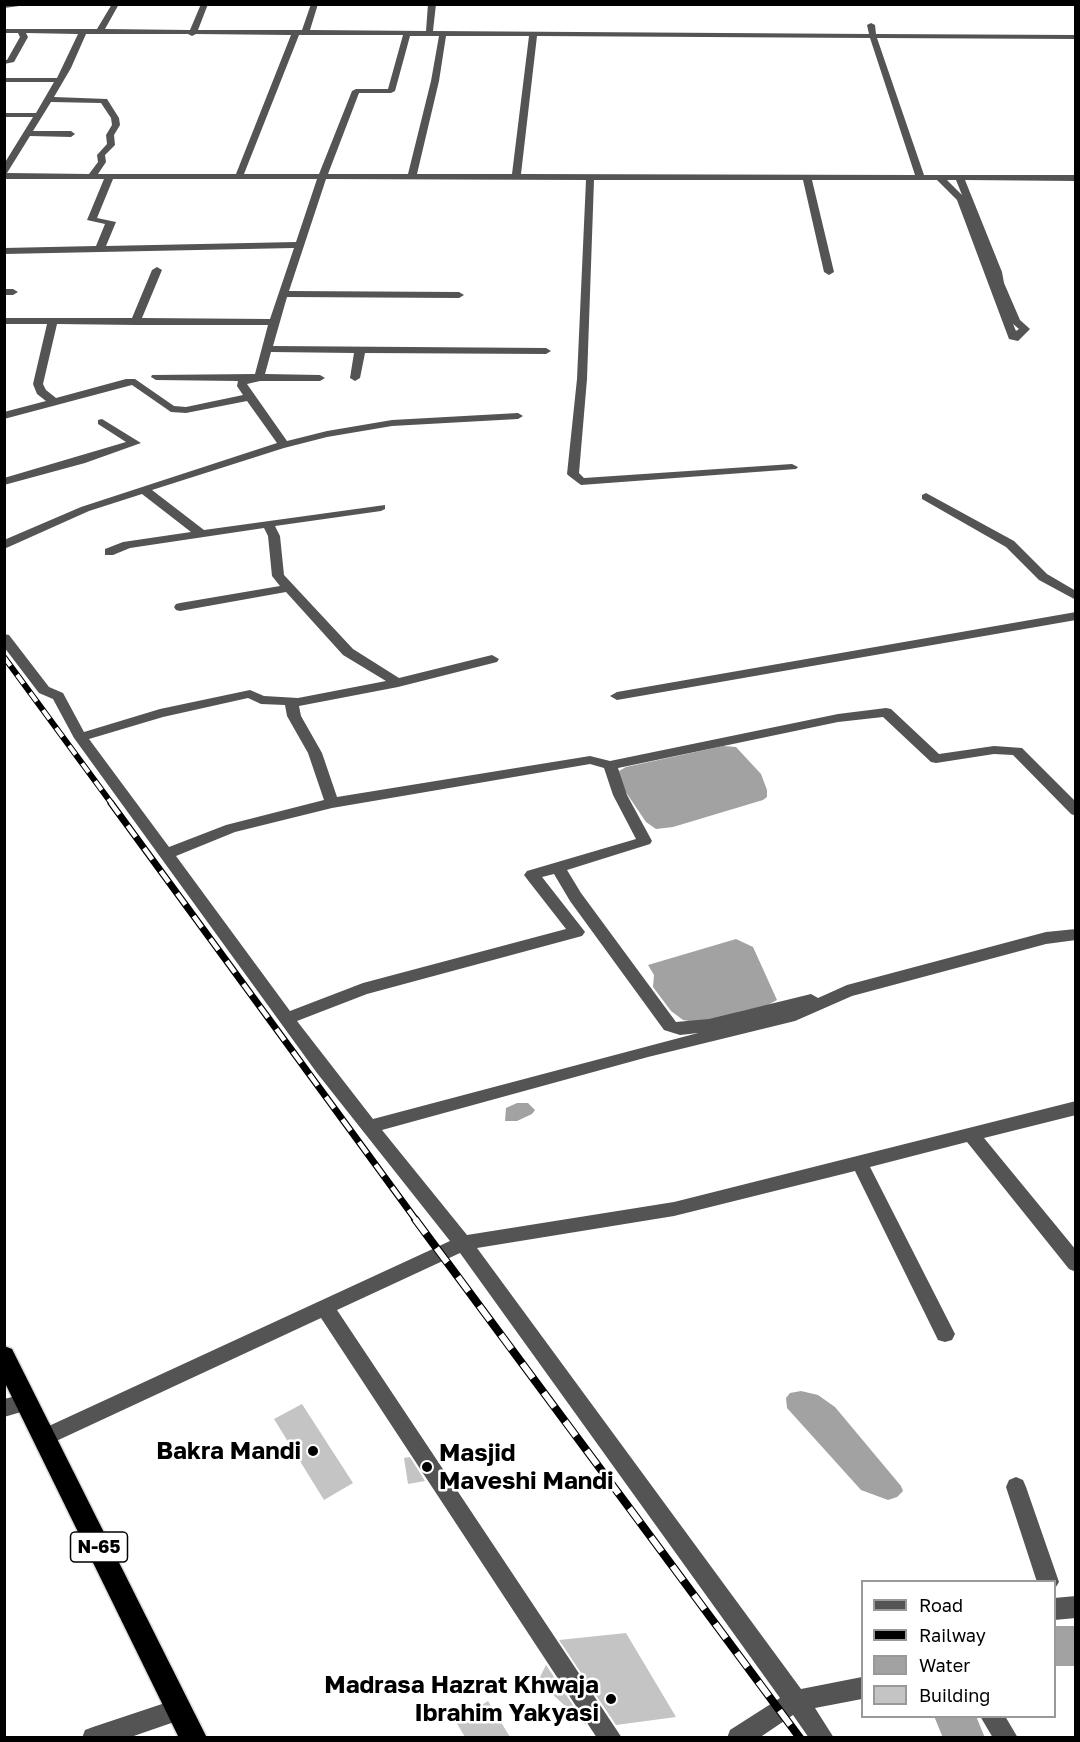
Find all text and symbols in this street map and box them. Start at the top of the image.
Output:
place label: Bakra Mandi [156,1437,301,1465]
place label: Masjid Maveshi Mandi [439,1439,614,1495]
marker: Bakra Mandi [306,1444,320,1458]
marker: Masjid Maveshi Mandi [420,1460,434,1474]
road number: N-65 [70,1532,128,1562]
legend [861,1580,1056,1718]
text: Road [919,1594,963,1616]
text: Railway [919,1624,986,1646]
text: Water [919,1654,970,1676]
place label: Madrasa Hazrat Khwaja Ibrahim Yakyasi [324,1671,599,1727]
text: Building [919,1684,990,1706]
marker: Madrasa Hazrat Khwaja Ibrahim Yakyasi [604,1692,618,1706]

